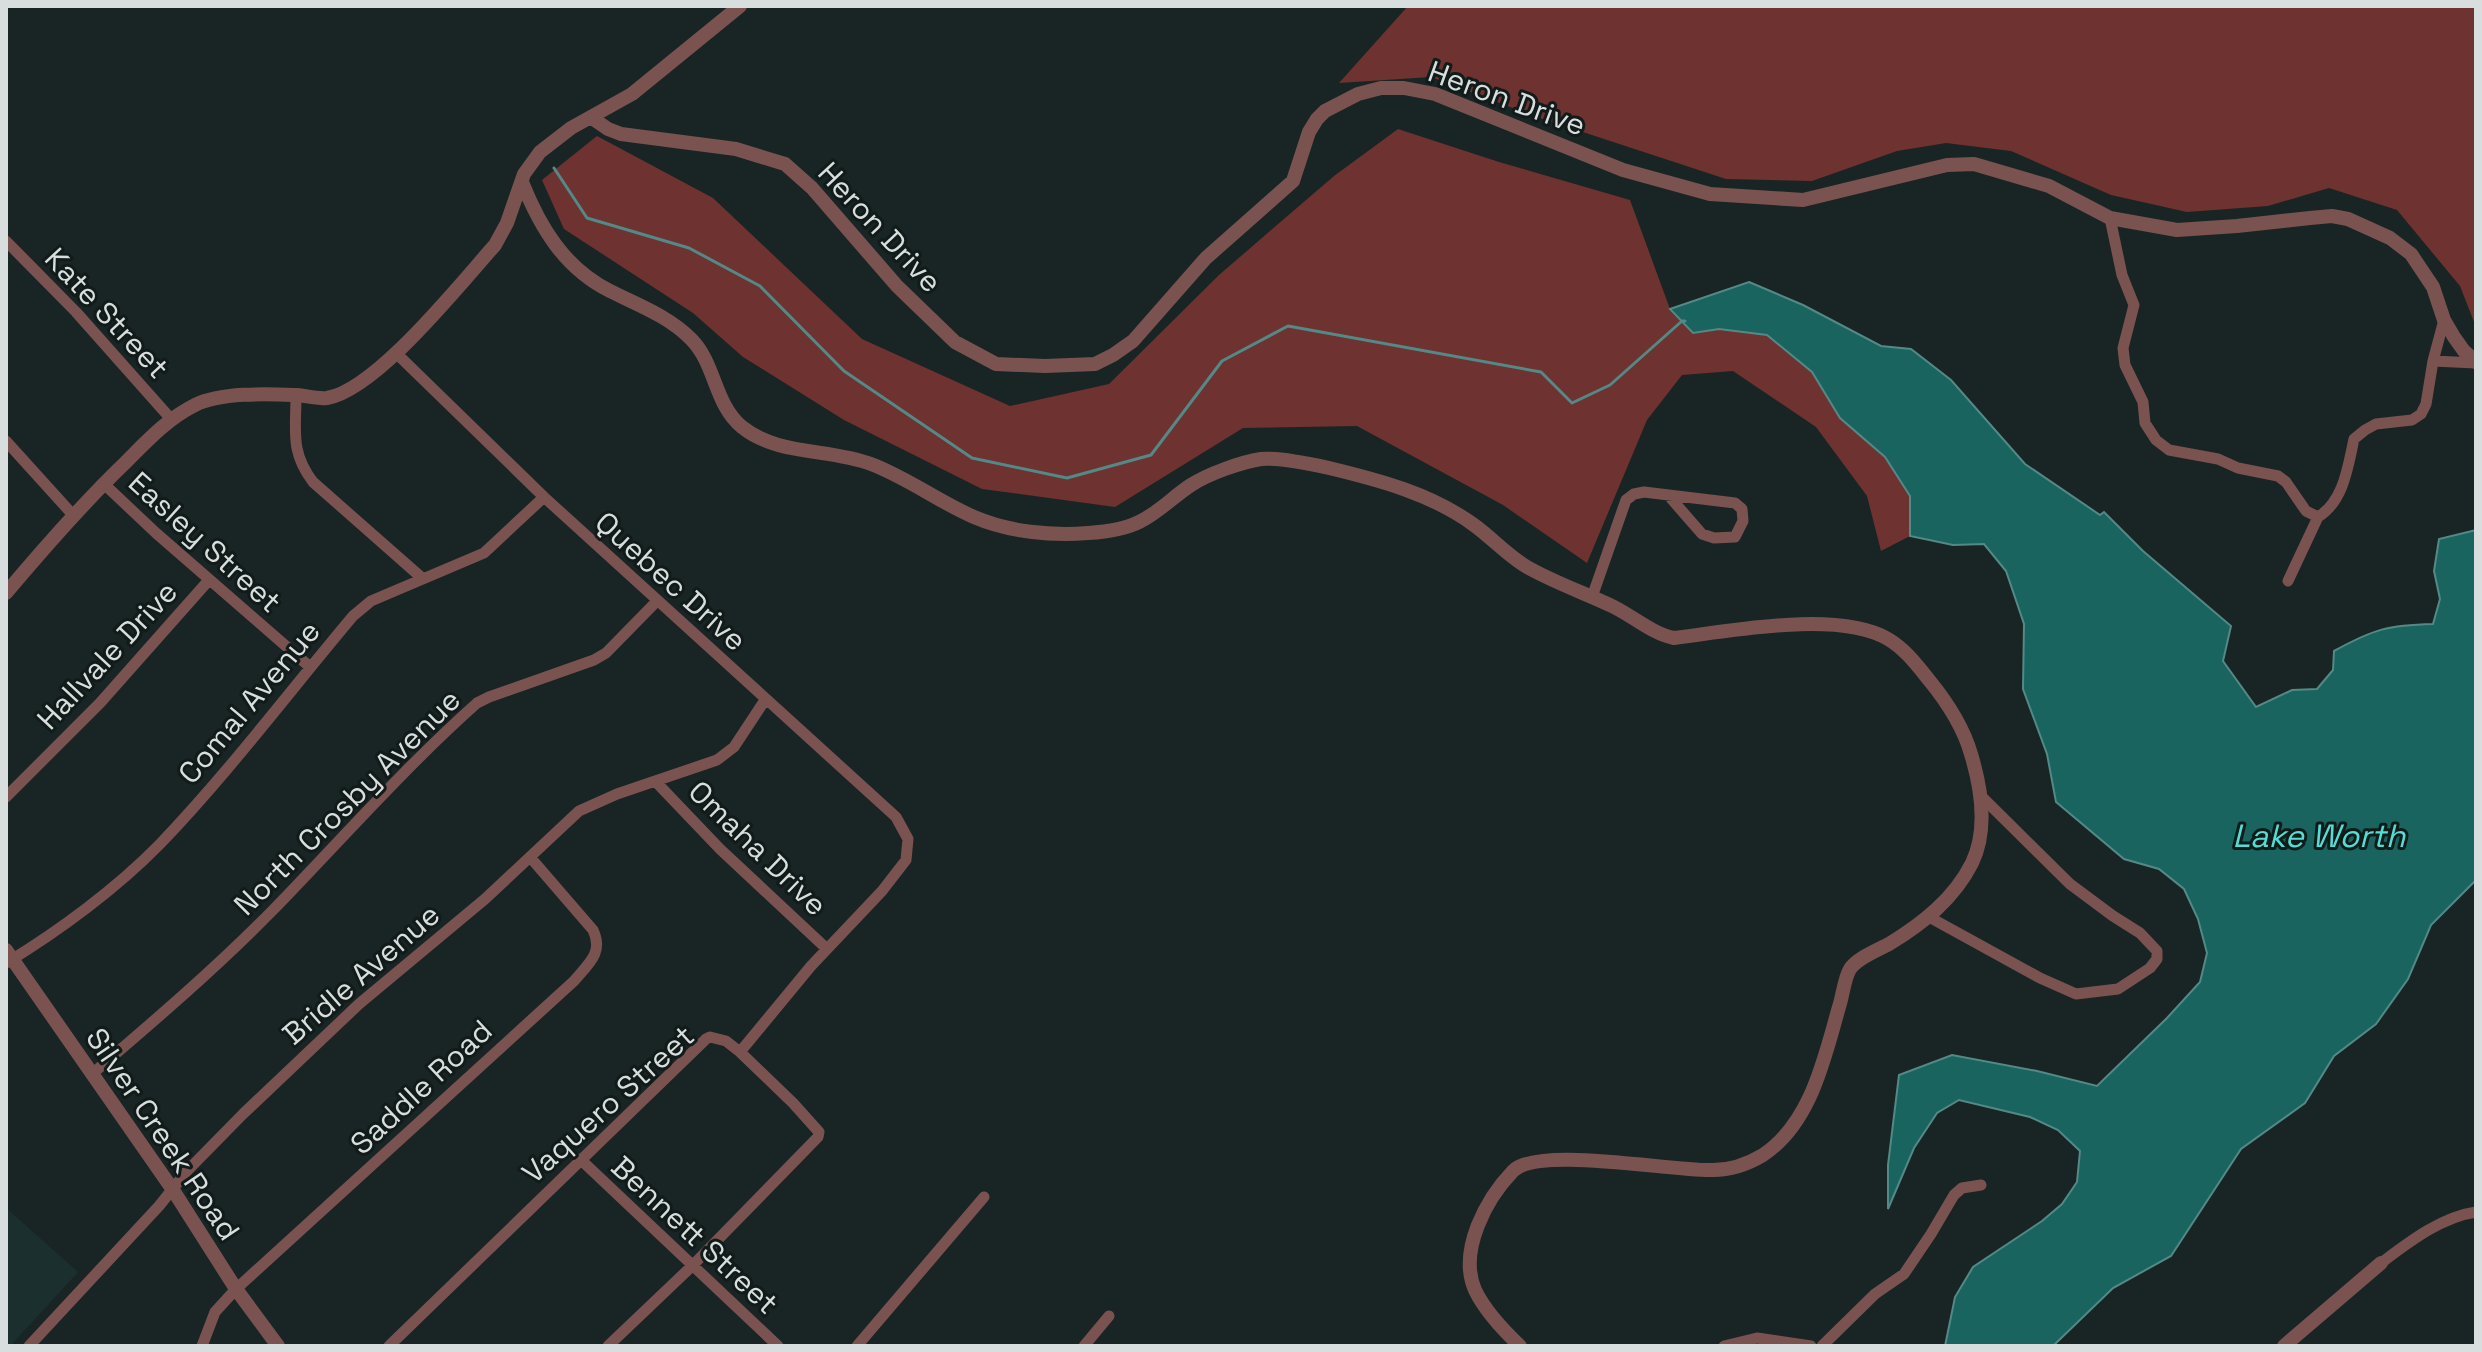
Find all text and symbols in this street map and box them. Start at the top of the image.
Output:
street label: Heron Drive [1423,52,1591,144]
street label: Heron Drive [810,153,950,301]
street label: Kate Street [36,239,178,387]
street label: Easley Street [120,463,290,621]
street label: Quebec Drive [587,503,755,659]
street label: Hallvale Drive [28,572,186,738]
street label: Comal Avenue [169,612,329,792]
street label: North Crosby Avenue [225,680,469,924]
street label: Omaha Drive [680,772,836,924]
water label: Lake Worth [2233,816,2407,856]
street label: Bridle Avenue [274,895,448,1053]
street label: Saddle Road [342,1011,500,1163]
street label: Vaquero Street [514,1016,702,1192]
street label: Silver Creek Road [77,1020,249,1248]
street label: Bennett Street [603,1147,787,1323]

